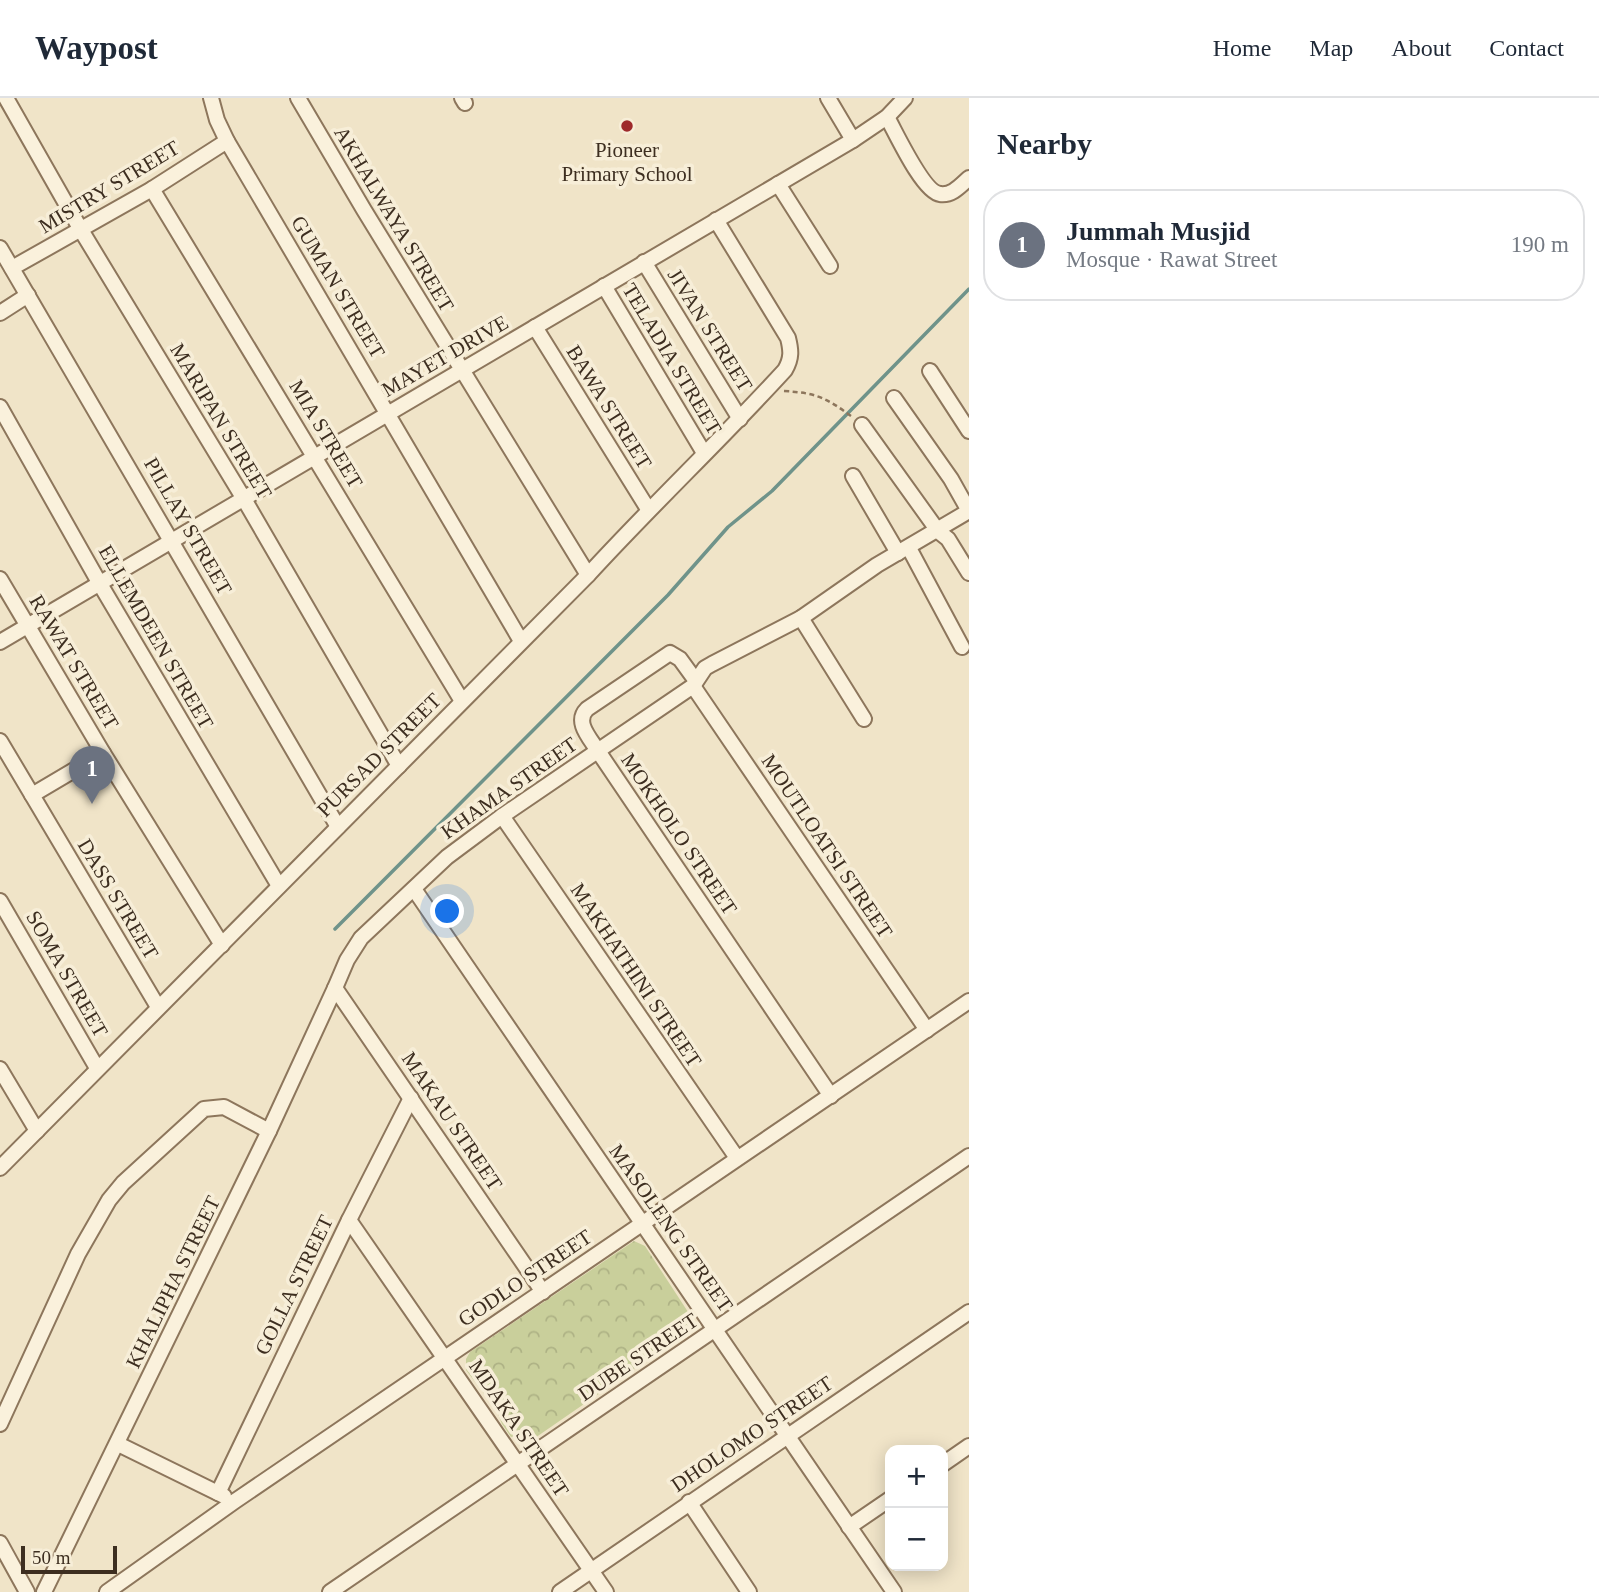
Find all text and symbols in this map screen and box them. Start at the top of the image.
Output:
text: Waypost [35,30,158,66]
text: Home [1213,35,1271,61]
text: Map [1309,35,1353,61]
text: About [1391,35,1451,61]
text: Contact [1489,35,1564,61]
marker: Pioneer Primary School [619,118,635,134]
street label: AKHALWAYA STREET [329,122,459,316]
text: Nearby [997,127,1092,160]
street label: MISTRY STREET [34,136,184,238]
place label: Pioneer Primary School [561,138,693,186]
street label: GUMAN STREET [286,212,390,363]
text: Jummah Musjid [1066,217,1250,246]
text: 1 [1016,232,1028,257]
text: 190 m [1511,232,1569,257]
text: Mosque · Rawat Street [1066,247,1277,272]
street label: JIVAN STREET [663,264,757,396]
street label: TELADIA STREET [617,279,727,439]
street label: MAYET DRIVE [378,310,512,402]
street label: MARIPAN STREET [165,339,277,503]
street label: BAWA STREET [561,341,657,473]
street label: MIA STREET [284,376,368,493]
street label: PILLAY STREET [139,453,237,599]
street label: ELLEMDEEN STREET [94,541,219,733]
street label: RAWAT STREET [24,590,124,734]
street label: PURSAD STREET [312,688,446,822]
street label: KHAMA STREET [436,732,582,844]
pin: 1 [69,746,115,804]
street label: MOKHOLO STREET [616,749,742,919]
street label: MOUTLOATSI STREET [757,750,898,943]
street label: DASS STREET [73,835,163,964]
street label: MAKHATHINI STREET [566,879,707,1072]
your location [430,894,464,928]
street label: SOMA STREET [21,907,113,1042]
street label: MAKAU STREET [397,1047,507,1195]
street label: MASOLENG STREET [604,1140,738,1316]
street label: KHALIPHA STREET [121,1192,225,1372]
street label: GOLLA STREET [250,1211,338,1359]
street label: GODLO STREET [454,1224,596,1331]
street label: DUBE STREET [573,1308,703,1406]
street label: MDAKA STREET [464,1355,574,1501]
street label: DHOLOMO STREET [667,1371,837,1497]
map controls [885,1445,948,1571]
button: + [885,1445,948,1508]
button: − [885,1508,948,1571]
scale bar [21,1543,117,1575]
text: 50 m [32,1547,71,1568]

